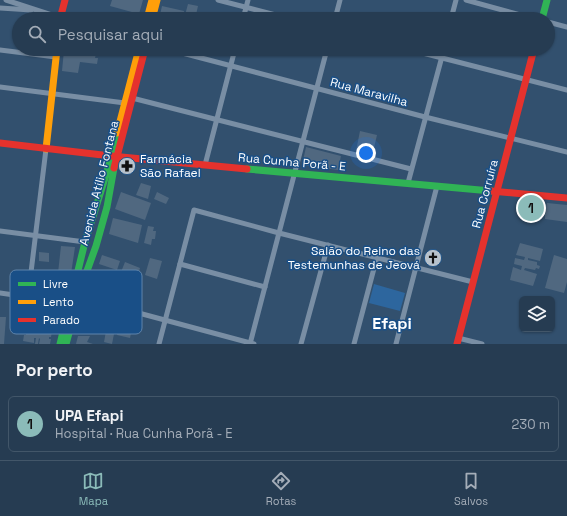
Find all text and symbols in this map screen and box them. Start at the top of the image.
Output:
search box [12,12,555,56]
icon: search [26,23,48,45]
text: Pesquisar aqui [58,25,163,44]
street label: Rua Maravilha [328,74,410,110]
street label: Avenida Atílio Fontana [76,119,122,247]
your location [356,143,376,163]
street label: Rua Cunha Porã - E [238,149,347,175]
place label: Farmácia São Rafael [140,151,201,181]
pharmacy icon: Farmácia São Rafael [117,156,137,176]
street label: Rua Corruíra [468,158,502,230]
pin: 1 [518,193,544,223]
place label: Salão do Reino das Testemunhas de Jeová [288,243,420,273]
church icon: Salão do Reino das Testemunhas de Jeová [423,248,443,268]
legend [10,270,142,334]
text: Livre [43,277,68,291]
text: Lento [43,295,74,309]
map controls [519,296,555,332]
button: layers [519,296,555,332]
text: Parado [43,313,80,327]
district label: Efapi [372,313,412,334]
text: Por perto [16,359,93,381]
text: UPA Efapi [55,406,123,425]
text: 1 [27,416,33,433]
text: 230 m [512,416,550,433]
text: Hospital · Rua Cunha Porã - E [55,425,233,442]
tab: Mapa [79,470,108,508]
tab: Rotas [266,470,296,508]
tab: Salvos [454,470,488,508]

